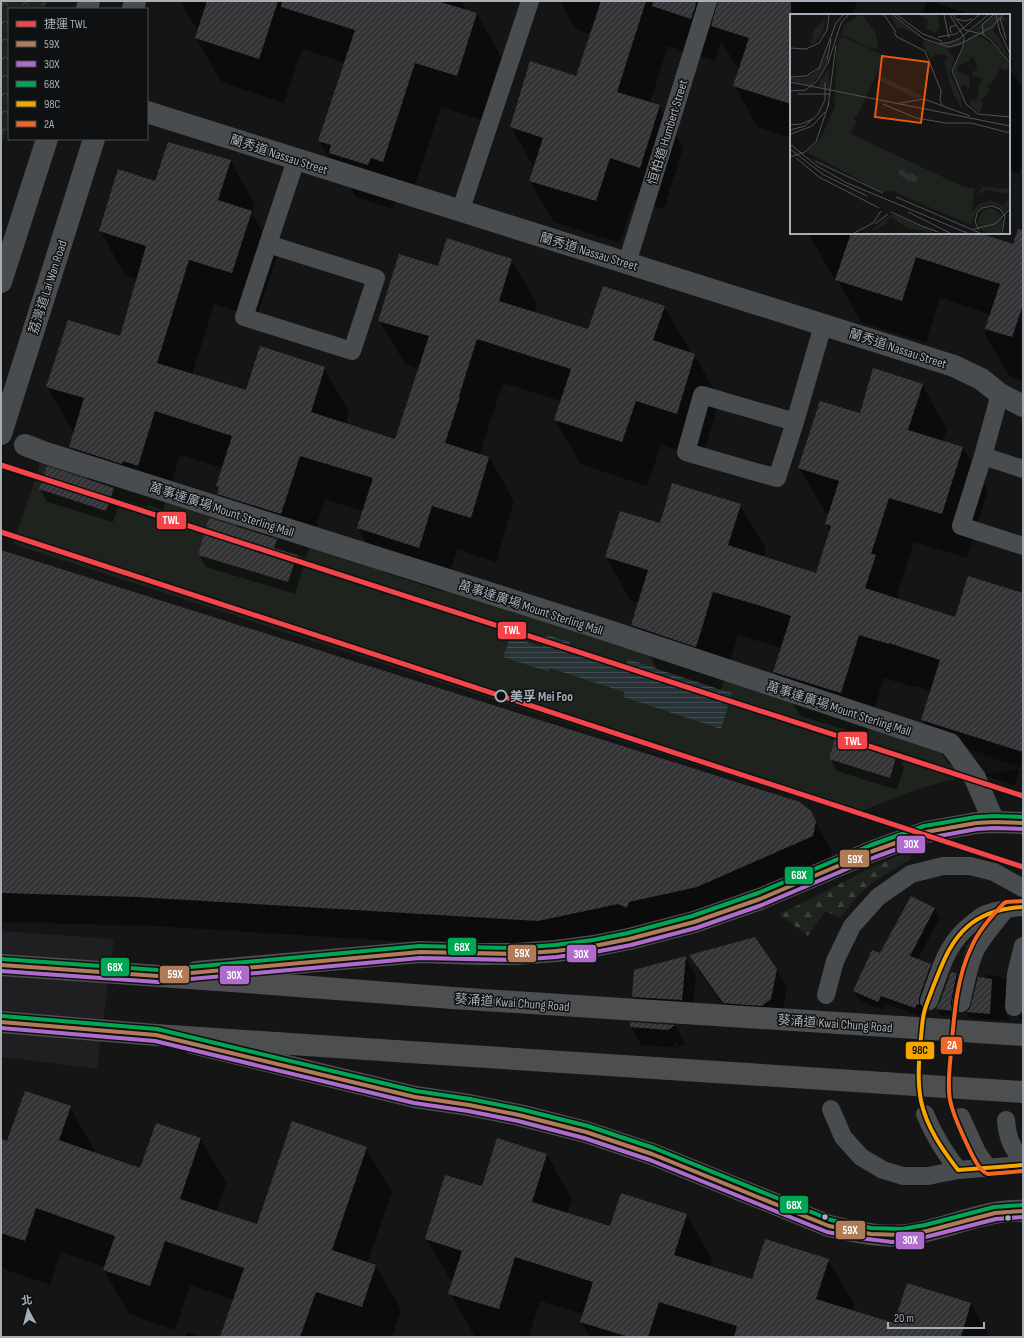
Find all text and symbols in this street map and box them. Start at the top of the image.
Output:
legend [8,8,148,140]
inset map [790,14,1010,234]
text: 捷運 TWL [44,17,88,32]
text: 59X [44,37,60,52]
text: 30X [44,57,60,72]
text: 68X [44,77,60,92]
street label: 恒柏道 Humbert Street [644,78,692,187]
text: 98C [44,97,61,112]
text: 2A [44,117,55,132]
street label: 蘭秀道 Nassau Street [228,132,330,178]
street label: 蘭秀道 Nassau Street [538,229,640,274]
street label: 荔灣道 Lai Wan Road [25,238,71,336]
street label: 蘭秀道 Nassau Street [847,326,949,372]
street label: 萬事達廣場 Mount Sterling Mall [147,479,296,541]
line badge: TWL [156,511,187,530]
text: TWL [163,514,180,527]
street label: 萬事達廣場 Mount Sterling Mall [456,577,605,639]
line badge: TWL [497,621,527,640]
text: TWL [504,624,521,637]
street label: 萬事達廣場 Mount Sterling Mall [764,678,913,740]
marker: 美孚 Mei Foo [494,689,508,703]
place label: 美孚 Mei Foo [510,689,573,705]
line badge: TWL [837,731,868,750]
text: TWL [845,735,862,748]
line badge: 30X [896,835,926,854]
text: 30X [903,838,919,851]
line badge: 59X [839,849,870,868]
text: 59X [847,853,863,866]
line badge: 68X [784,866,814,885]
text: 68X [791,869,808,882]
line badge: 68X [447,937,477,956]
text: 68X [454,941,471,954]
line badge: 59X [507,944,537,963]
line badge: 30X [566,944,597,963]
text: 59X [514,947,530,960]
text: 30X [573,948,589,961]
line badge: 68X [100,957,130,977]
text: 68X [107,961,124,974]
line badge: 59X [159,965,190,984]
line badge: 30X [219,965,250,985]
text: 59X [167,968,183,981]
text: 30X [226,969,242,982]
street label: 葵涌道 Kwai Chung Road [454,991,570,1015]
street label: 葵涌道 Kwai Chung Road [777,1012,893,1036]
line badge: 2A [940,1036,963,1055]
text: 2A [947,1039,958,1052]
line badge: 98C [905,1041,935,1060]
text: 98C [912,1044,928,1057]
line badge: 68X [779,1195,809,1214]
text: 68X [786,1199,803,1212]
unlabelled marker [820,1212,830,1222]
unlabelled marker [1003,1213,1013,1223]
line badge: 59X [835,1220,866,1240]
text: 59X [842,1224,858,1237]
line badge: 30X [895,1231,925,1250]
text: 30X [902,1234,918,1247]
north arrow [8,1290,48,1330]
text: 北 [21,1293,33,1308]
scale bar [888,1304,984,1330]
text: 20 m [894,1311,914,1326]

